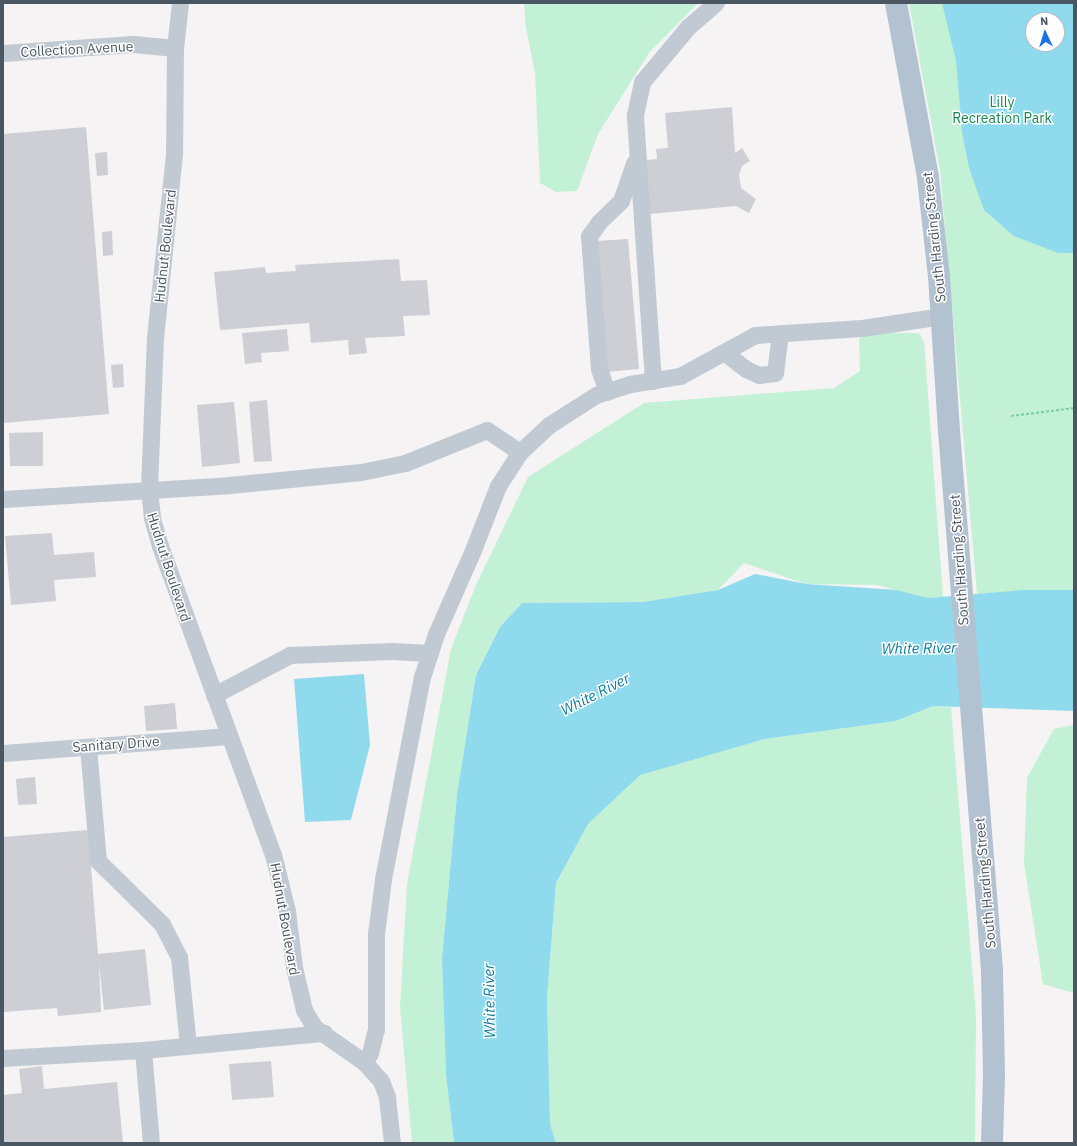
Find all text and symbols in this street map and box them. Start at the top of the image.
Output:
north arrow [1025,12,1065,52]
text: N [1040,14,1049,28]
street label: Collection Avenue [20,38,134,60]
park label: Lilly Recreation Park [952,94,1052,126]
street label: South Harding Street [919,171,949,303]
street label: Hudnut Boulevard [151,189,179,303]
street label: South Harding Street [946,494,972,626]
street label: Hudnut Boulevard [143,510,195,624]
water label: White River [881,638,957,658]
water label: White River [558,669,632,719]
street label: Sanitary Drive [72,733,160,755]
street label: South Harding Street [971,817,999,949]
street label: Hudnut Boulevard [267,861,303,977]
water label: White River [479,963,499,1039]

